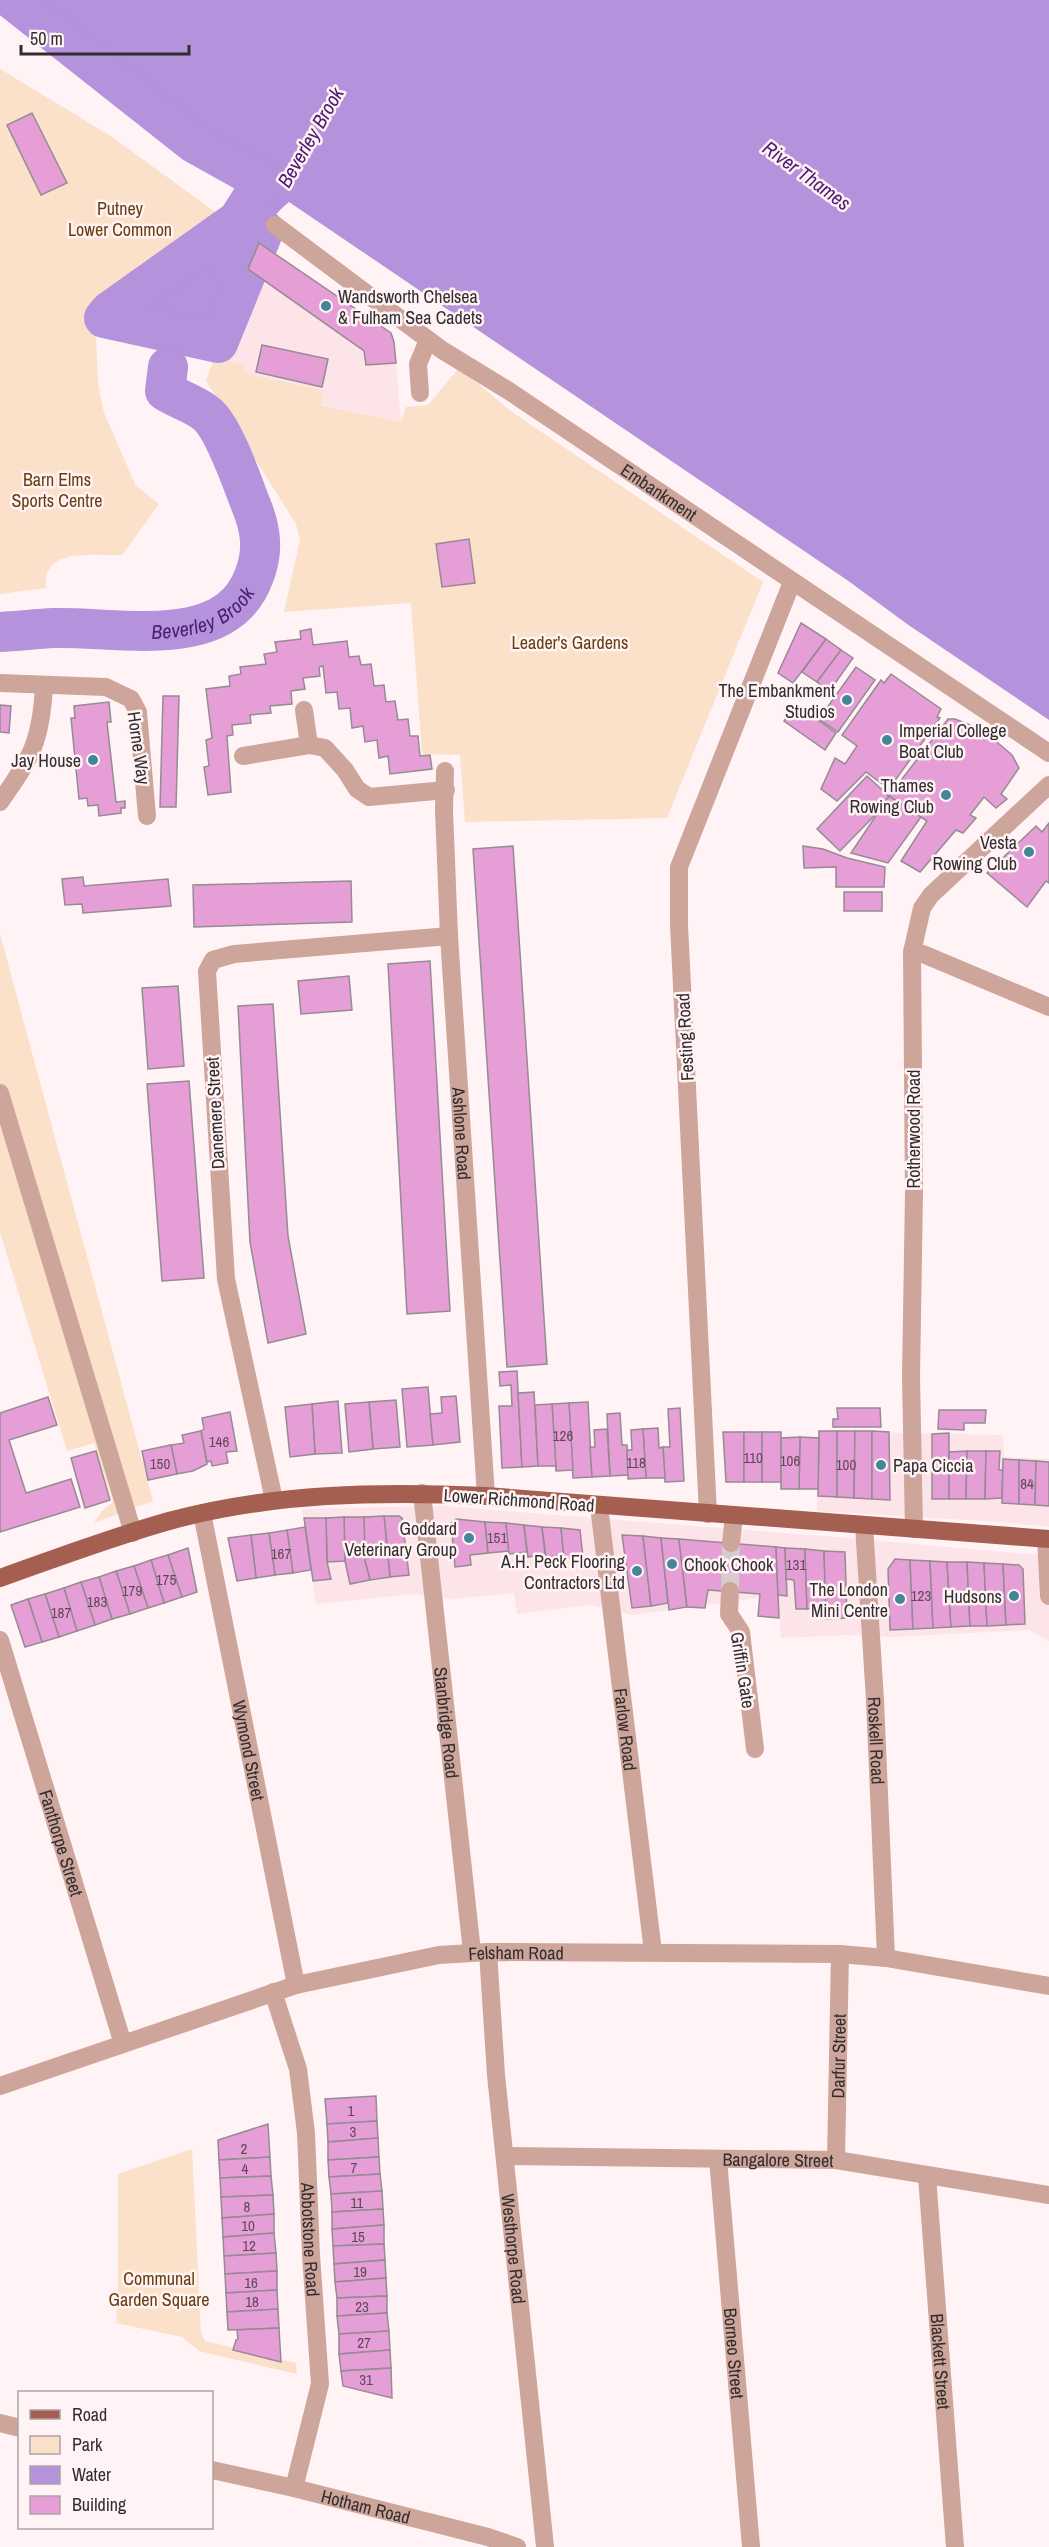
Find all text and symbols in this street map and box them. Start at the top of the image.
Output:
scale bar [21,18,189,56]
text: 50 m [30,26,63,51]
water label: Beverley Brook [271,81,350,192]
water label: River Thames [758,134,856,216]
park label: Putney Lower Common [68,196,172,242]
place label: Wandsworth Chelsea & Fulham Sea Cadets [338,284,482,330]
marker: Wandsworth Chelsea & Fulham Sea Cadets [319,299,333,313]
street label: Embankment [616,457,702,526]
park label: Barn Elms Sports Centre [11,467,103,513]
water label: Beverley Brook [151,581,260,644]
park label: Leader's Gardens [512,630,628,655]
place label: The Embankment Studios [719,678,835,724]
marker: The Embankment Studios [840,693,854,707]
street label: Horne Way [122,710,157,787]
place label: Imperial College Boat Club [899,718,1006,764]
marker: Imperial College Boat Club [880,733,894,747]
place label: Jay House [11,748,81,773]
marker: Jay House [86,753,100,767]
place label: Thames Rowing Club [850,773,934,819]
marker: Thames Rowing Club [939,788,953,802]
place label: Vesta Rowing Club [933,830,1017,876]
marker: Vesta Rowing Club [1022,845,1036,859]
street label: Festing Road [670,992,700,1082]
street label: Danemere Street [200,1056,230,1170]
street label: Rotherwood Road [901,1070,926,1188]
street label: Ashlone Road [446,1085,478,1181]
house number: 126 [553,1425,573,1446]
house number: 146 [209,1431,229,1452]
house number: 110 [743,1447,763,1468]
house number: 106 [780,1450,800,1471]
house number: 118 [626,1452,646,1473]
house number: 150 [150,1453,170,1474]
place label: Papa Ciccia [893,1453,973,1478]
house number: 100 [836,1454,856,1475]
marker: Papa Ciccia [874,1458,888,1472]
house number: 84 [1020,1473,1034,1494]
street label: Lower Richmond Road [443,1482,595,1518]
place label: Goddard Veterinary Group [345,1516,457,1562]
house number: 151 [487,1527,507,1548]
marker: Goddard Veterinary Group [462,1531,476,1545]
house number: 167 [271,1543,291,1564]
place label: A.H. Peck Flooring Contractors Ltd [500,1549,626,1595]
place label: Chook Chook [684,1552,774,1577]
house number: 131 [786,1554,806,1575]
marker: Chook Chook [665,1557,679,1571]
marker: A.H. Peck Flooring Contractors Ltd [630,1564,644,1578]
house number: 175 [156,1569,176,1590]
place label: The London Mini Centre [809,1577,888,1623]
house number: 179 [122,1580,142,1601]
place label: Hudsons [944,1584,1002,1609]
house number: 123 [911,1585,931,1606]
marker: Hudsons [1007,1589,1021,1603]
house number: 183 [87,1591,107,1612]
marker: The London Mini Centre [893,1592,907,1606]
house number: 187 [51,1602,71,1623]
street label: Griffin Gate [725,1630,761,1710]
street label: Stanbridge Road [429,1666,465,1780]
street label: Farlow Road [609,1687,643,1772]
street label: Roskell Road [862,1696,891,1785]
street label: Wymond Street [227,1698,271,1803]
street label: Fanthorpe Street [34,1786,90,1899]
street label: Felsham Road [468,1940,564,1966]
street label: Darfur Street [825,2013,851,2099]
house number: 1 [348,2100,355,2121]
house number: 3 [350,2121,357,2142]
house number: 2 [241,2138,248,2159]
street label: Bangalore Street [722,2146,834,2172]
house number: 7 [351,2157,358,2178]
house number: 4 [242,2158,249,2179]
street label: Abbotstone Road [295,2181,326,2297]
house number: 11 [351,2192,364,2213]
street label: Westhorpe Road [496,2192,532,2305]
house number: 8 [244,2196,251,2217]
house number: 10 [241,2215,255,2236]
house number: 15 [351,2226,365,2247]
house number: 12 [242,2235,256,2256]
house number: 19 [353,2261,367,2282]
park label: Communal Garden Square [109,2266,209,2312]
house number: 16 [244,2272,258,2293]
house number: 18 [245,2291,259,2312]
house number: 23 [355,2296,369,2317]
street label: Borneo Street [718,2307,751,2400]
street label: Blackett Street [925,2313,957,2410]
house number: 27 [357,2332,371,2353]
house number: 31 [359,2369,373,2390]
legend [18,2391,213,2529]
text: Road [72,2402,107,2427]
text: Park [72,2432,103,2457]
text: Water [72,2462,111,2487]
street label: Hotham Road [319,2483,413,2529]
text: Building [72,2492,127,2517]

